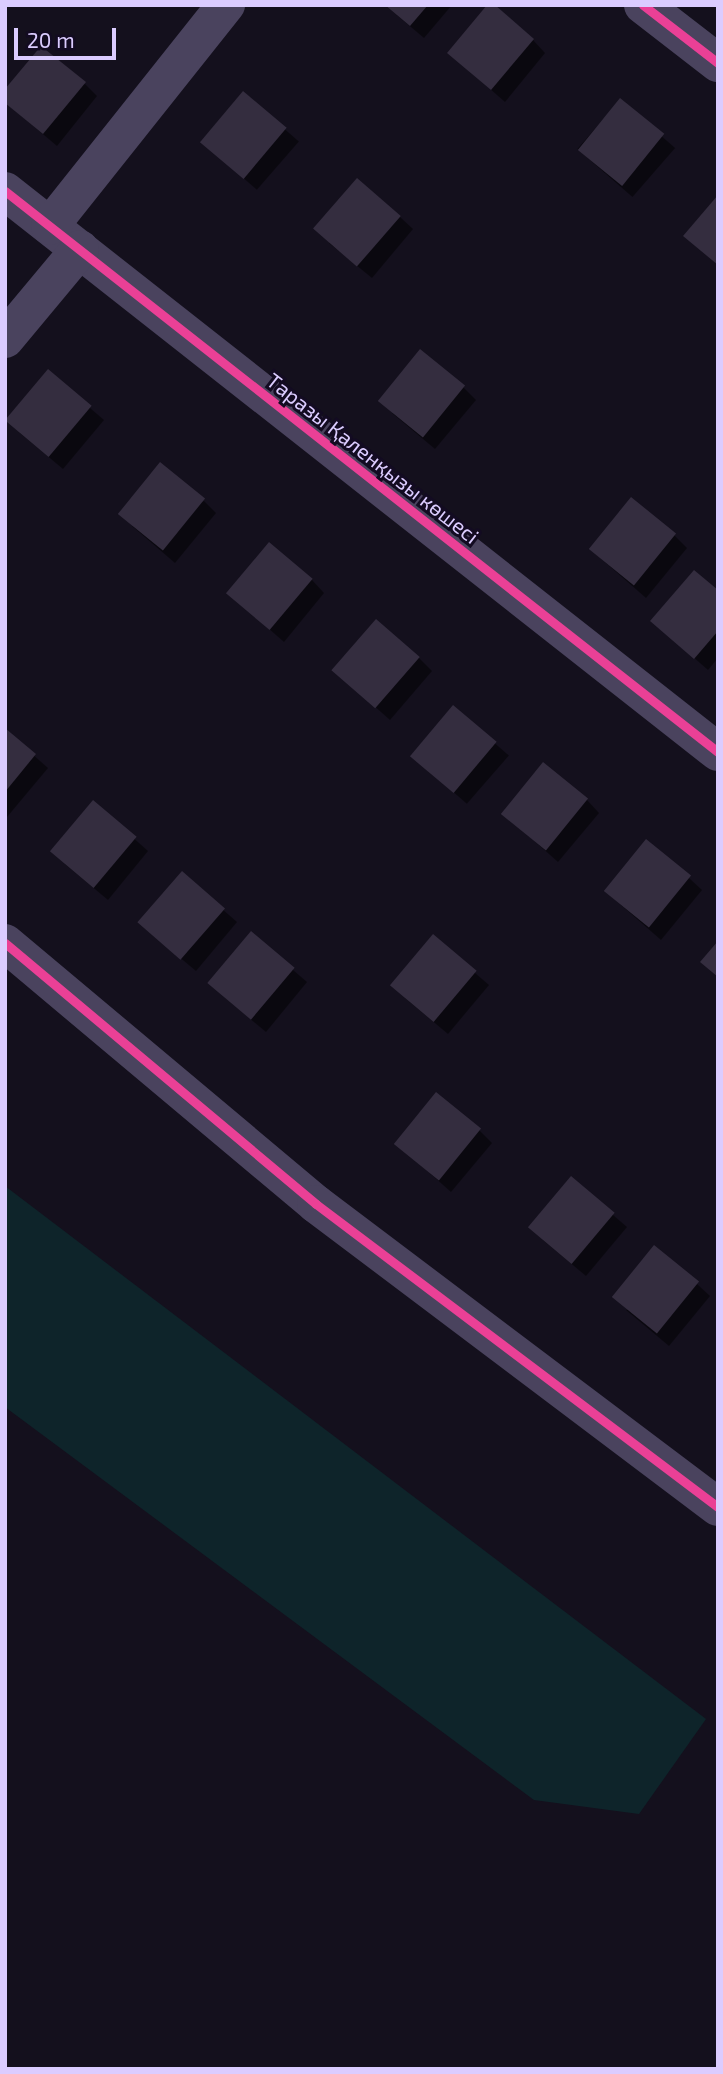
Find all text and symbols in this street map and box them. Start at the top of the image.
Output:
scale bar [18,14,119,58]
text: 20 m [27,27,75,52]
street label: Таразы Қаленқызы көшесі [262,367,484,549]

